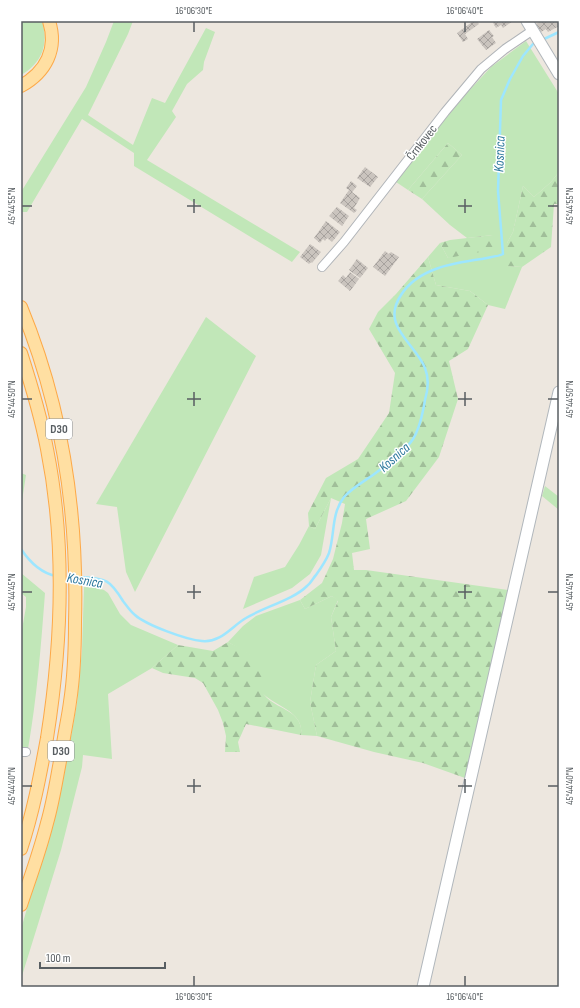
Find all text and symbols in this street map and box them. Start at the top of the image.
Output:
text: 16°06'30"E [176,5,212,17]
text: 16°06'40"E [447,5,483,17]
street label: Črnkovec [402,121,441,164]
water label: Kosnica [490,135,509,172]
text: 45°44'55"N [6,188,18,224]
text: 45°44'55"N [564,188,576,224]
text: 45°44'50"N [6,380,18,418]
text: 45°44'50"N [564,380,576,418]
road number: D30 [46,419,72,439]
water label: Kosnica [375,439,414,476]
water label: Kosnica [66,569,104,592]
text: 45°44'45"N [6,573,18,611]
text: 45°44'45"N [564,573,576,611]
road number: D30 [48,741,74,761]
text: 45°44'40"N [6,767,18,805]
text: 45°44'40"N [564,767,576,805]
scale bar [40,944,165,970]
text: 100 m [46,951,71,966]
text: 16°06'30"E [176,991,212,1003]
text: 16°06'40"E [447,991,483,1003]

